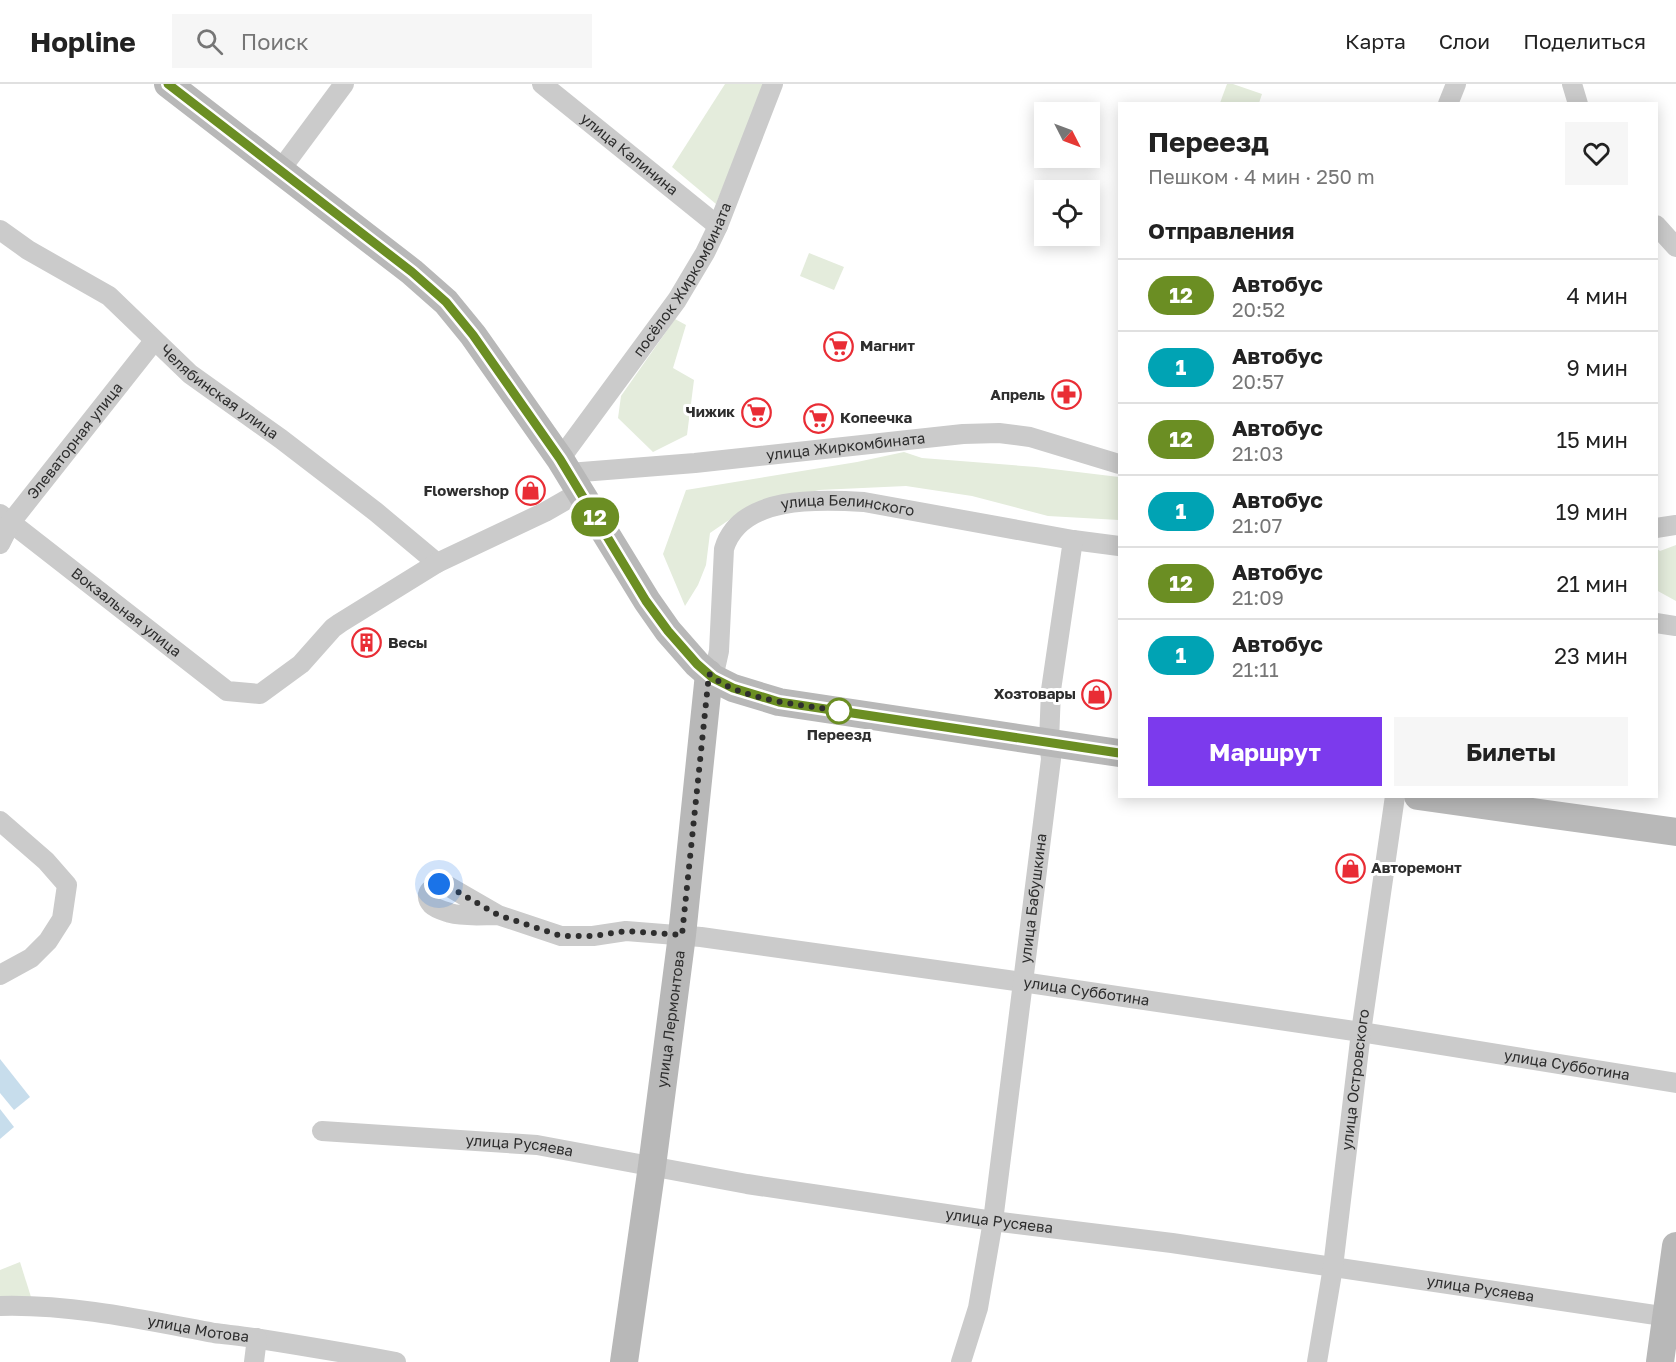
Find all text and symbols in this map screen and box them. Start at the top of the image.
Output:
search box [172,14,592,68]
text: Hopline [30,25,136,58]
icon: search [193,25,226,58]
text: Поиск [241,28,309,55]
text: Карта [1345,28,1406,54]
text: Слои [1439,28,1490,54]
text: Поделиться [1523,28,1646,54]
north arrow [1034,102,1100,168]
map controls [1034,102,1100,246]
street label: улица Калинина [577,109,682,198]
button: heart [1565,122,1628,185]
text: Переезд [1148,125,1269,158]
text: Пешком · 4 мин · 250 m [1148,164,1375,188]
button: locate [1034,180,1100,246]
street label: посёлок Жиркомбината [629,200,734,359]
text: Отправления [1148,217,1294,244]
text: Автобус [1232,270,1323,297]
text: 12 [1169,282,1193,308]
text: 4 мин [1566,282,1628,309]
text: 20:52 [1232,297,1285,321]
supermarket icon: Магнит [823,330,855,362]
place label: Магнит [860,336,915,354]
street label: Челябинская улица [157,340,282,442]
text: Автобус [1232,342,1323,369]
text: 1 [1176,354,1186,380]
text: 9 мин [1567,354,1628,381]
text: 20:57 [1232,369,1284,393]
street label: Элеваторная улица [23,378,126,502]
pharmacy icon: Апрель [1050,379,1082,411]
place label: Апрель [990,385,1045,403]
supermarket icon: Чижик [740,396,772,428]
place label: Чижик [685,402,735,420]
supermarket icon: Копеечка [803,402,835,434]
place label: Копеечка [840,408,913,426]
text: Автобус [1232,414,1323,441]
text: 12 [1169,426,1193,452]
text: 15 мин [1556,426,1628,453]
street label: улица Жиркомбината [765,428,926,463]
text: 21:03 [1232,441,1283,465]
shop icon: Flowershop [514,475,546,507]
place label: Flowershop [423,481,509,499]
text: Автобус [1232,486,1323,513]
street label: улица Белинского [779,490,916,519]
line badge: 12 [568,498,622,536]
text: 1 [1176,498,1186,524]
text: 19 мин [1556,498,1628,525]
text: 12 [583,504,607,530]
text: 21:07 [1232,513,1282,537]
text: Автобус [1232,558,1323,585]
street label: Вокзальная улица [68,563,185,660]
text: 12 [1169,570,1193,596]
text: 21 мин [1556,570,1628,597]
text: 21:09 [1232,585,1284,609]
building icon: Весы [351,627,383,659]
text: Автобус [1232,630,1323,657]
place label: Весы [388,633,427,651]
text: 1 [1176,642,1186,668]
text: 23 мин [1554,642,1628,669]
text: 21:11 [1232,657,1279,681]
shop icon: Хозтовары [1081,678,1113,710]
place label: Хозтовары [994,684,1076,702]
marker: Переезд [826,698,852,724]
button: Маршрут [1148,717,1382,786]
button: Билеты [1394,717,1628,786]
place label: Переезд [807,725,872,743]
street label: улица Бабушкина [1015,832,1050,964]
shop icon: Авторемонт [1334,852,1366,884]
place label: Авторемонт [1371,858,1462,876]
your location [424,869,454,899]
street label: улица Лермонтова [652,949,688,1089]
street label: улица Субботина [1022,972,1151,1009]
street label: улица Островского [1337,1008,1372,1151]
street label: улица Субботина [1503,1045,1631,1083]
street label: улица Русяева [465,1130,575,1160]
street label: улица Русяева [944,1204,1054,1236]
street label: улица Русяева [1426,1271,1536,1305]
street label: улица Мотова [146,1311,250,1345]

